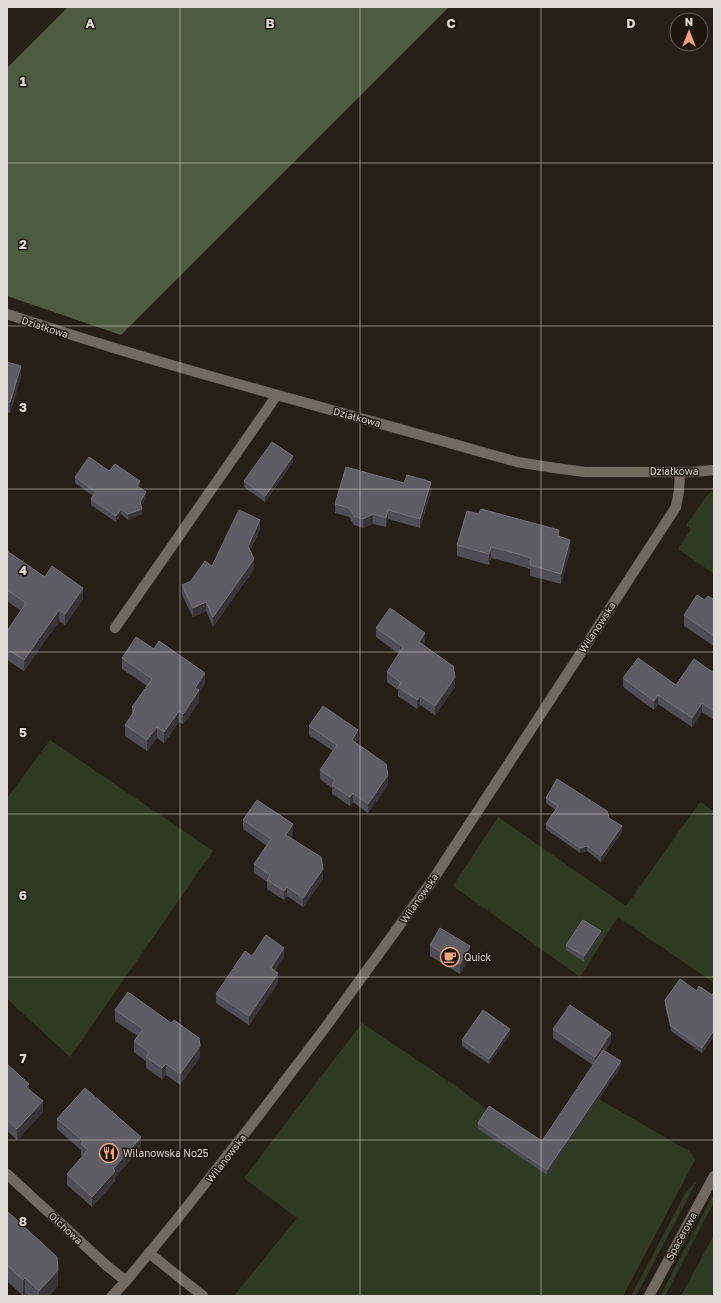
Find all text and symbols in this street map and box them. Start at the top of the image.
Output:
north arrow [669,12,709,52]
text: A [85,15,95,31]
text: B [265,15,275,31]
text: C [446,15,456,31]
text: D [626,15,636,31]
text: N [685,15,693,28]
text: 1 [20,73,27,89]
text: 2 [19,236,27,252]
street label: Działkowa [20,314,70,340]
text: 3 [19,399,27,415]
street label: Działkowa [332,405,382,429]
street label: Działkowa [650,465,698,477]
text: 4 [19,562,27,578]
street label: Wilanowska [576,600,618,654]
text: 5 [19,724,27,740]
street label: Wilanowska [398,871,440,925]
text: 6 [19,887,27,903]
cafe icon: Quick [439,946,461,968]
place label: Quick [464,951,492,963]
text: 7 [19,1050,27,1066]
street label: Wilanowska [203,1132,249,1184]
restaurant icon: Wilanowska No25 [98,1142,120,1164]
place label: Wilanowska No25 [123,1147,209,1159]
street label: Olchowa [47,1209,85,1247]
street label: Spacerowa [663,1210,699,1262]
text: 8 [19,1213,27,1229]

